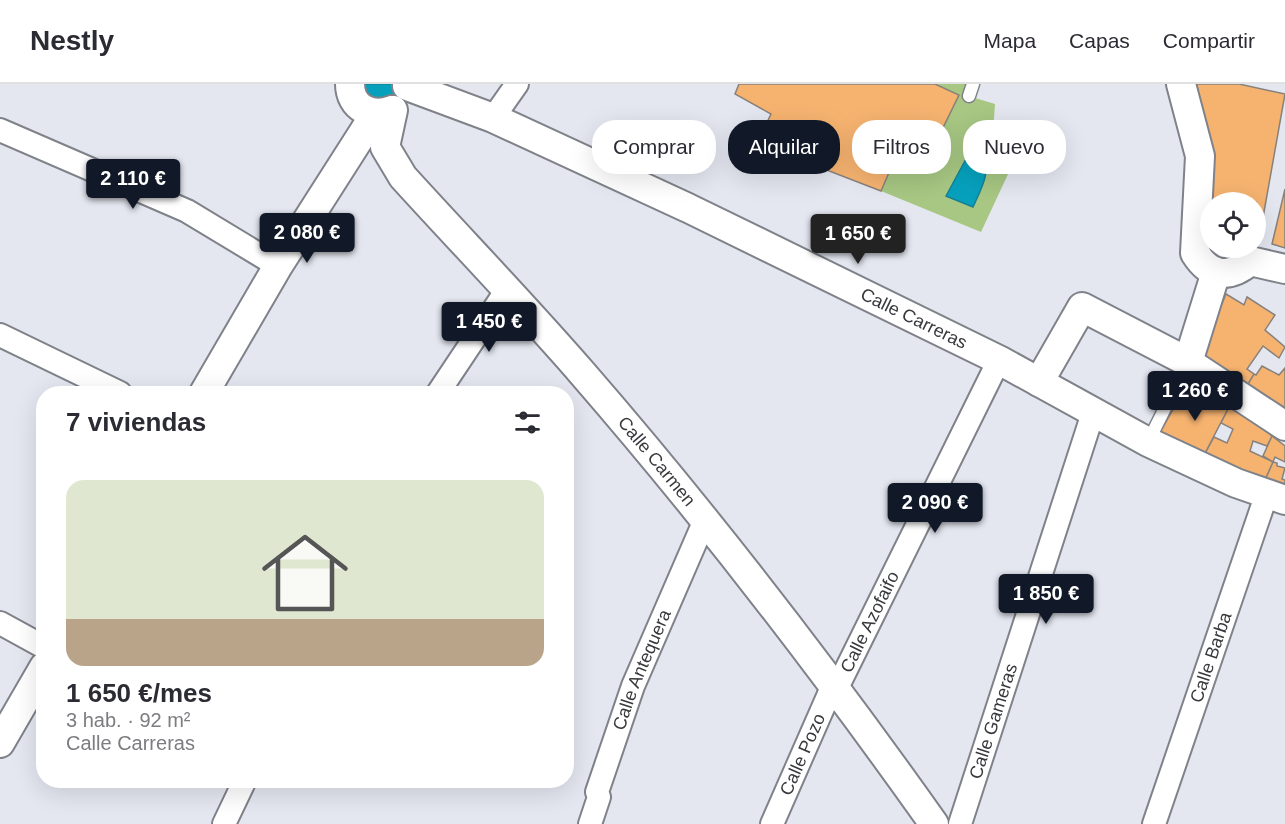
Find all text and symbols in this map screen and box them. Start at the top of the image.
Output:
text: Nestly [30,25,114,56]
text: Mapa [984,29,1036,52]
text: Capas [1069,29,1130,52]
text: Compartir [1163,29,1255,52]
chip: Comprar [592,120,716,174]
chip: Alquilar [728,120,840,174]
chip: Filtros [852,120,951,174]
chip: Nuevo [963,120,1066,174]
pin: 2 110 € [78,159,188,210]
text: 2 110 € [100,167,166,189]
map controls [1200,192,1266,258]
button: locate [1200,192,1266,258]
pin: 2 080 € [252,213,362,264]
pin: 1 650 € [803,214,913,265]
text: 2 080 € [274,221,340,243]
text: 1 650 € [825,222,891,244]
street label: Calle Carreras [857,284,970,353]
pin: 1 450 € [434,302,544,353]
text: 1 450 € [456,310,522,332]
pin: 1 260 € [1140,371,1250,422]
text: 1 260 € [1162,379,1228,401]
icon: filters [511,406,544,439]
text: 7 viviendas [66,407,206,437]
street label: Calle Carmen [614,413,700,510]
pin: 2 090 € [880,483,990,534]
text: 2 090 € [902,491,968,513]
icon: home [251,519,359,627]
street label: Calle Azofaifo [836,568,903,676]
pin: 1 850 € [991,574,1101,625]
text: 1 850 € [1013,582,1079,604]
street label: Calle Antequera [609,606,675,733]
street label: Calle Barba [1186,609,1236,705]
street label: Calle Gameras [965,661,1021,781]
text: 1 650 €/mes [66,678,212,708]
text: 3 hab. · 92 m² [66,709,191,731]
street label: Calle Pozo [776,711,829,798]
text: Calle Carreras [66,732,195,754]

